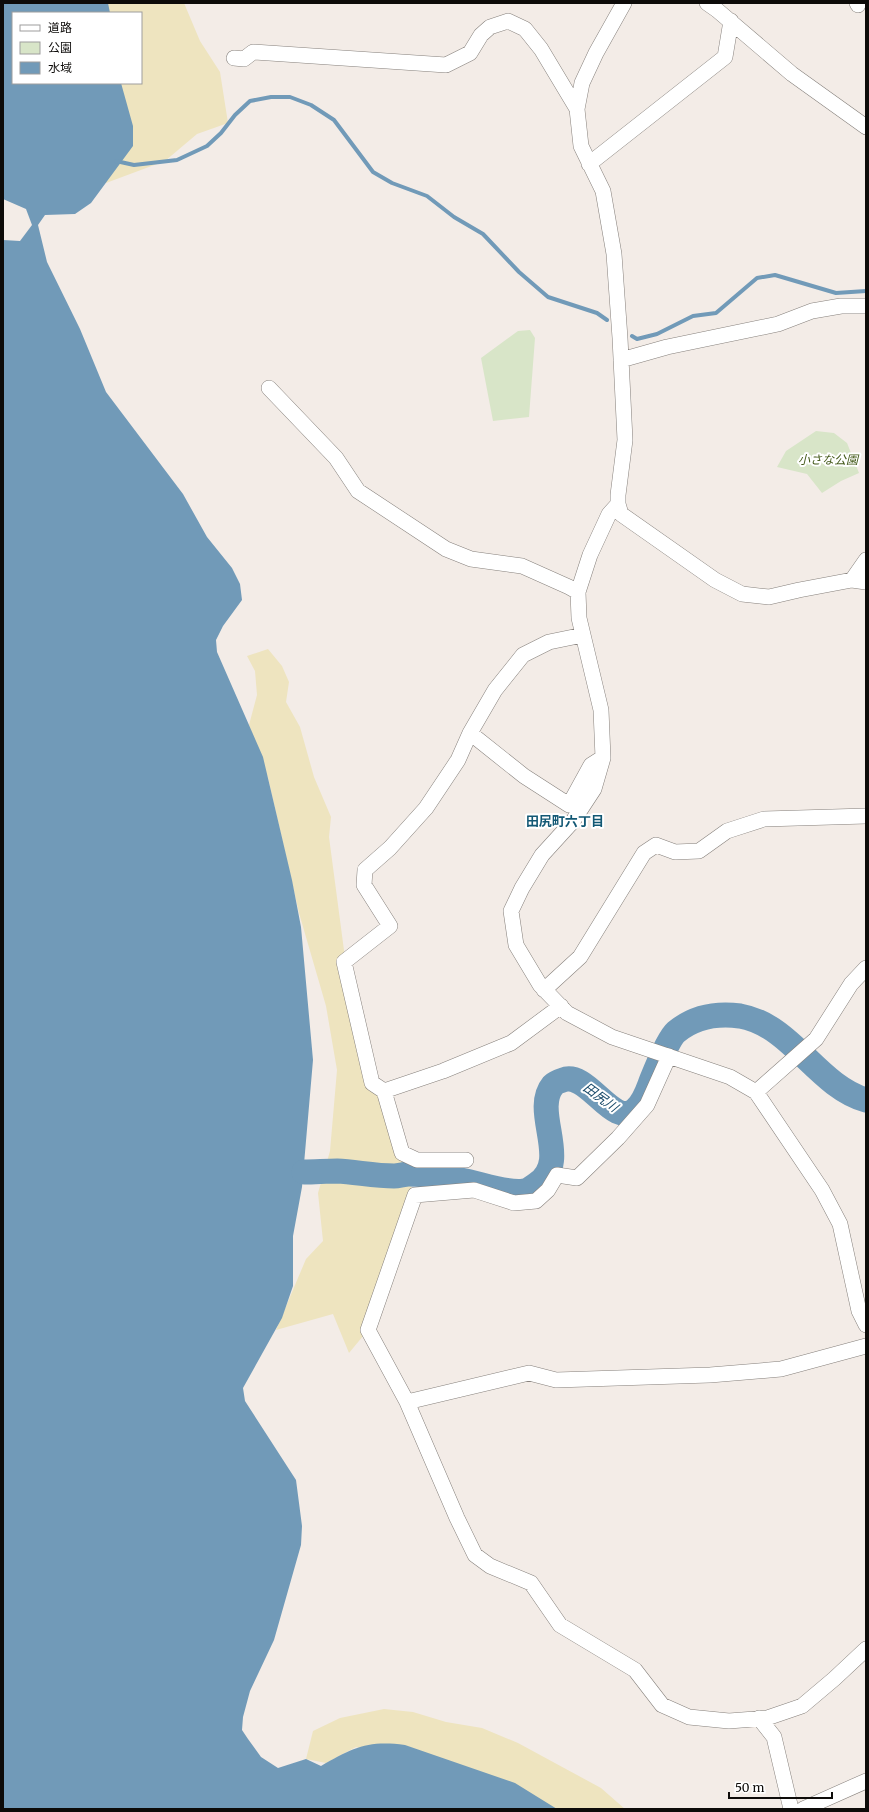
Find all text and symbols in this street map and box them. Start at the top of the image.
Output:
legend [12,12,142,84]
text: 道路 [48,20,72,35]
text: 公園 [48,40,72,55]
text: 水域 [48,60,72,75]
park label: 小さな公園 [798,452,860,467]
district label: 田尻町六丁目 [526,813,604,830]
water label: 田尻川 [580,1079,623,1117]
scale bar [729,1774,832,1800]
text: 50 m [735,1780,764,1795]

